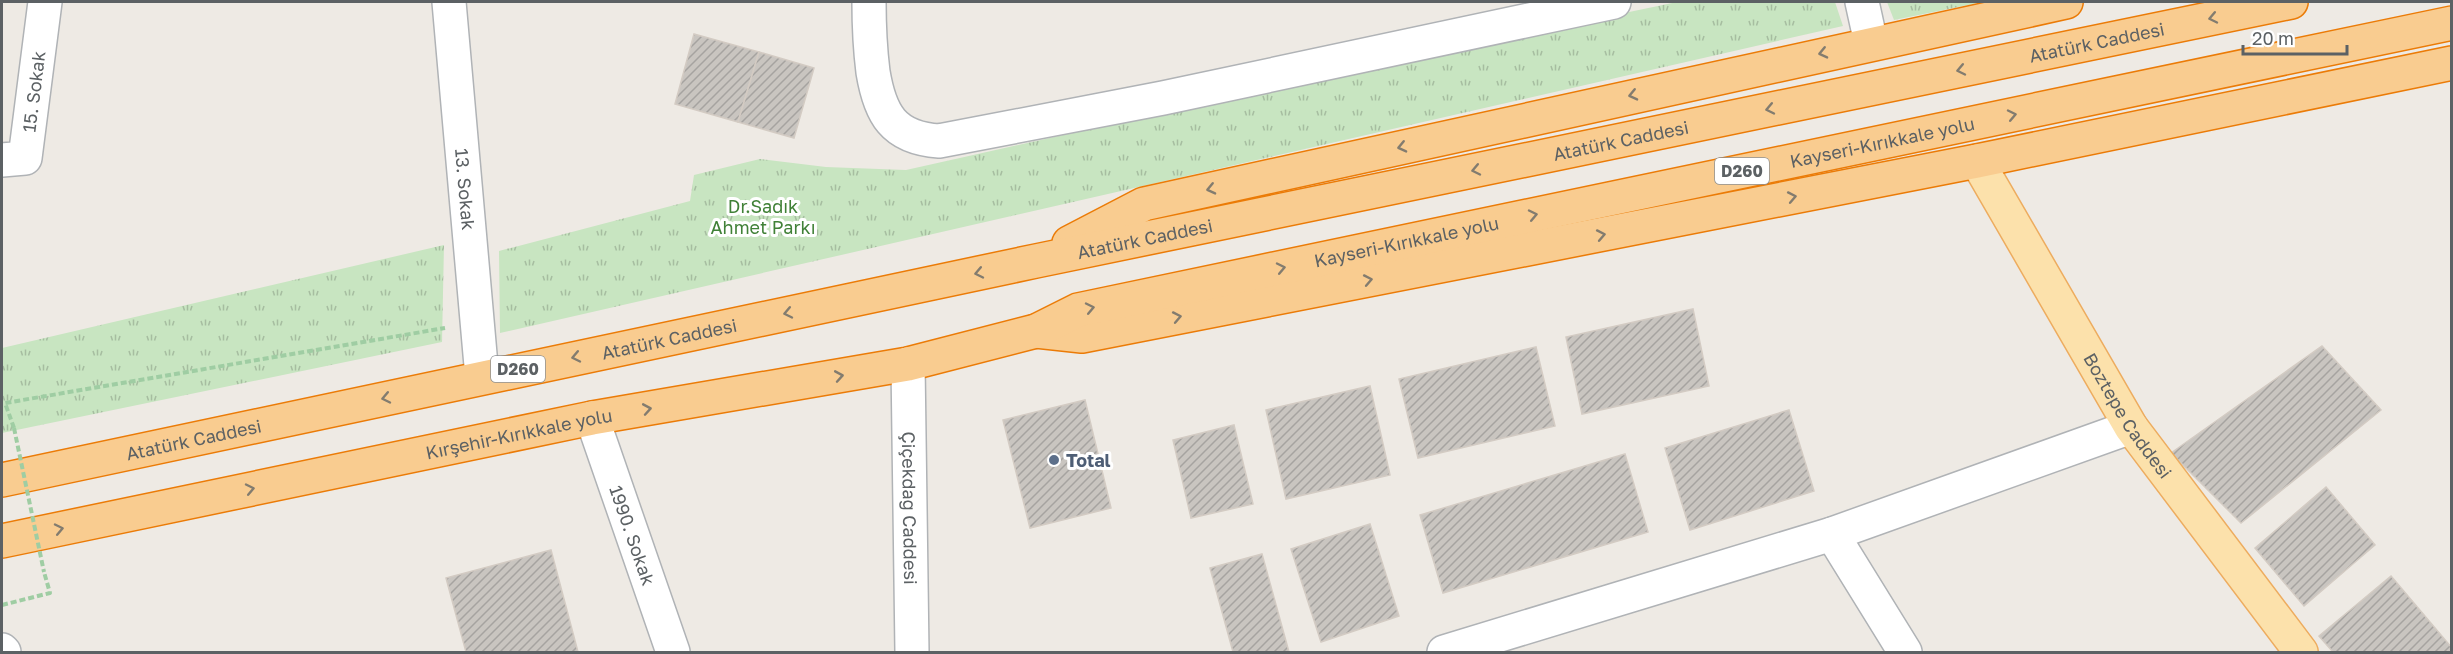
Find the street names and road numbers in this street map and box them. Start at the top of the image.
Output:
street label: Atatürk Caddesi [2027,17,2166,67]
street label: 15. Sokak [17,50,50,134]
street label: Kayseri-Kırıkkale yolu [1788,112,1977,172]
street label: Atatürk Caddesi [1551,116,1690,165]
street label: 13. Sokak [451,148,480,231]
road number: D260 [1715,158,1769,184]
street label: Kayseri-Kırıkkale yolu [1312,211,1501,271]
street label: Atatürk Caddesi [1075,214,1214,263]
street label: Atatürk Caddesi [600,314,739,364]
street label: Boztepe Caddesi [2079,349,2177,483]
road number: D260 [491,356,545,382]
street label: Kırşehir-Kırıkkale yolu [424,404,614,463]
street label: Atatürk Caddesi [124,414,263,464]
street label: Çiçekdağ Caddesi [898,431,922,585]
street label: 1990. Sokak [605,482,660,588]

